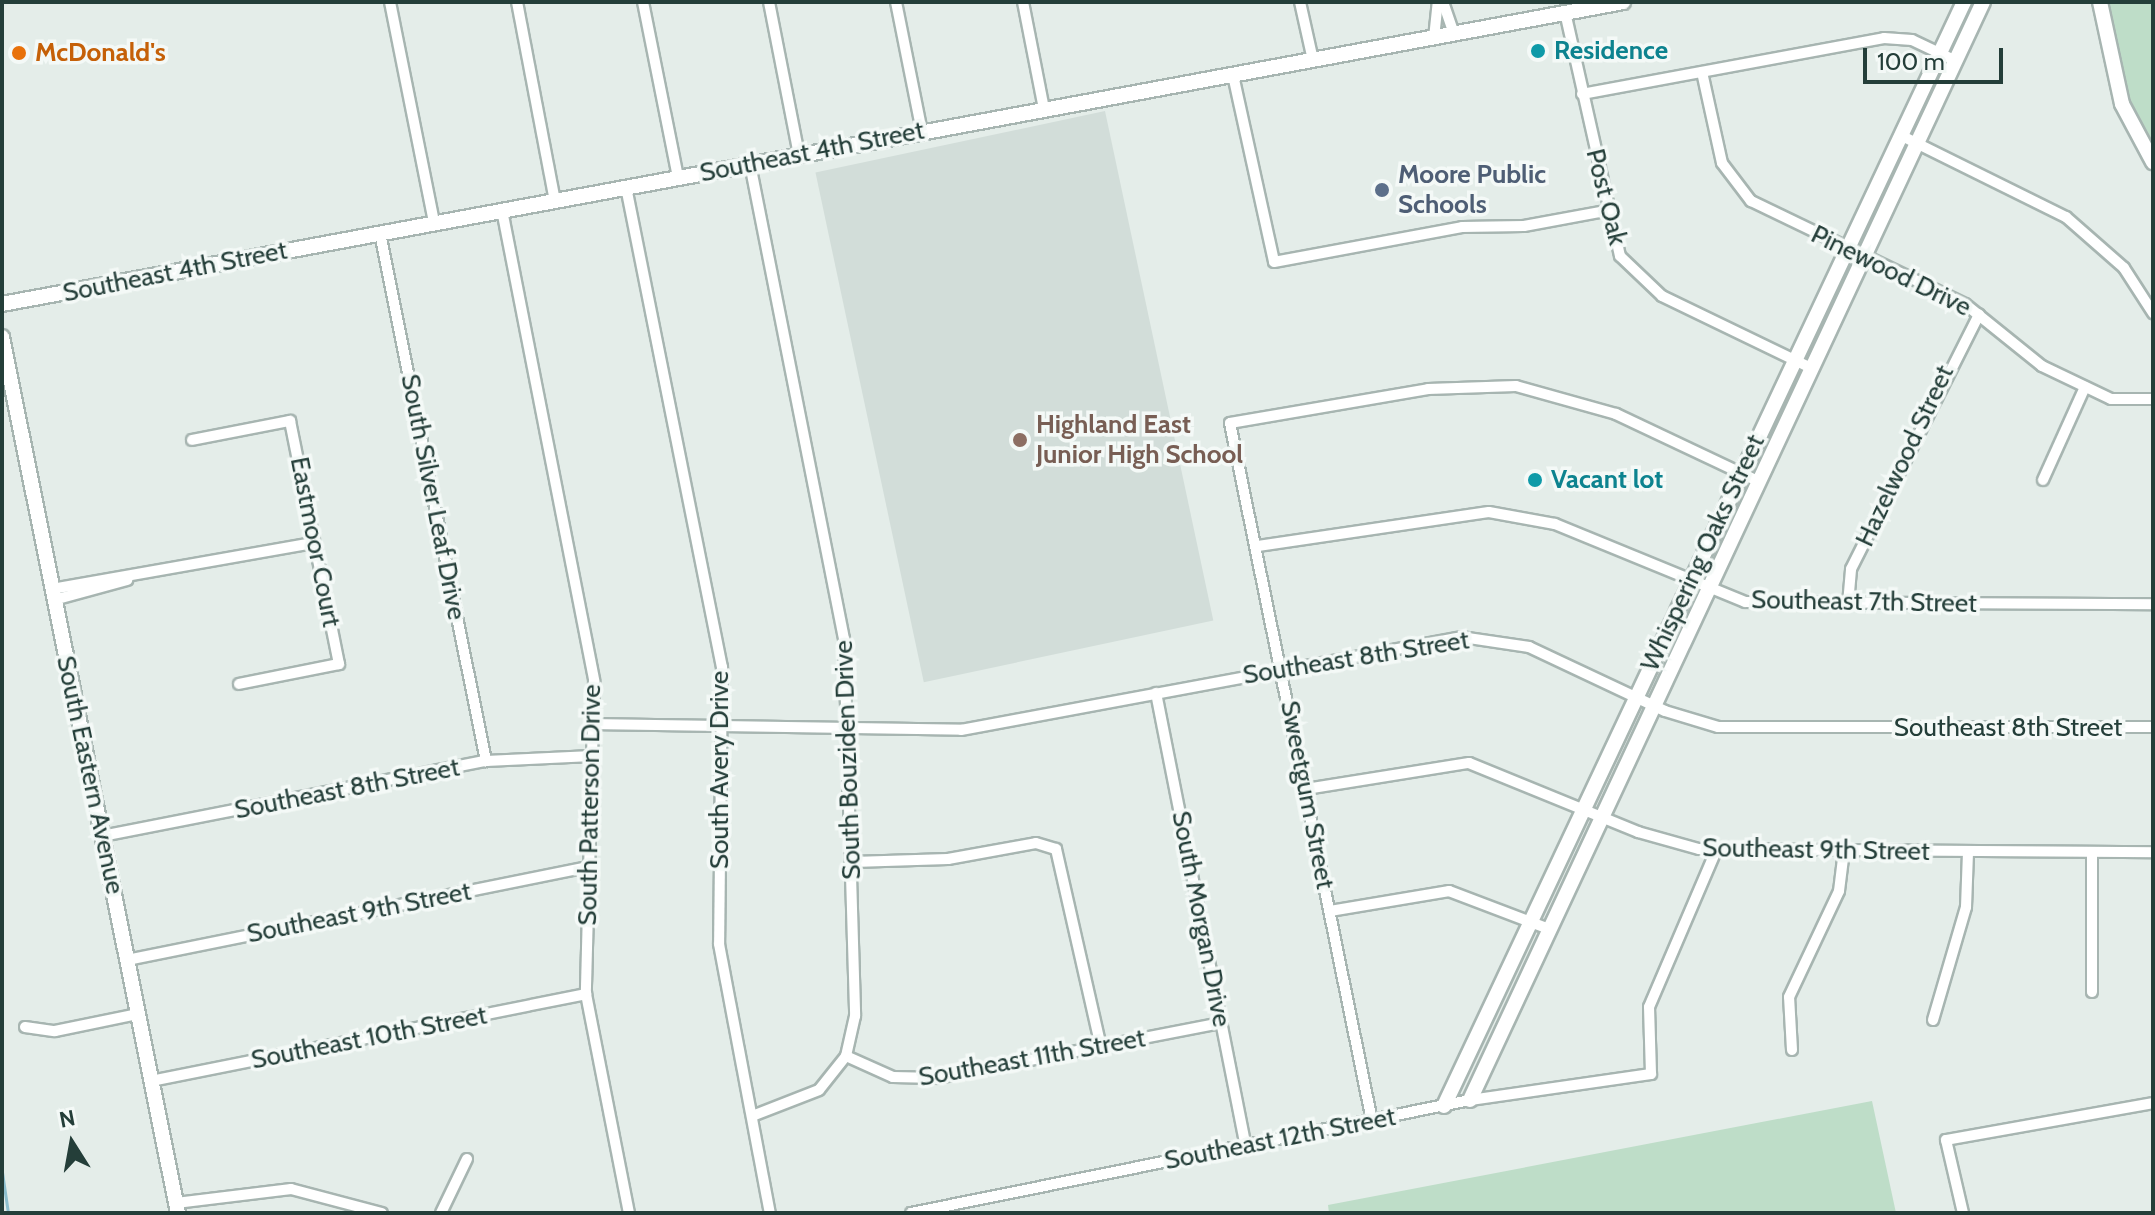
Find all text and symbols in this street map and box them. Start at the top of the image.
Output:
scale bar [1867,32,2007,82]
place label: Residence [1554,35,1668,67]
place label: McDonald's [35,37,166,69]
marker: Residence [1529,42,1547,60]
marker: McDonald's [10,44,28,62]
text: 100 m [1877,47,1945,76]
street label: Southeast 4th Street [697,115,927,189]
street label: Post Oak [1579,146,1633,248]
place label: Moore Public Schools [1398,159,1546,220]
marker: Moore Public Schools [1373,181,1391,199]
street label: Pinewood Drive [1806,219,1976,323]
street label: Southeast 4th Street [60,235,290,309]
street label: Hazelwood Street [1849,360,1961,552]
street label: South Silver Leaf Drive [394,372,472,622]
place label: Highland East Junior High School [1036,409,1243,470]
street label: Whispering Oaks Street [1635,430,1771,676]
marker: Highland East Junior High School [1011,431,1029,449]
street label: Eastmoor Court [283,454,347,630]
place label: Vacant lot [1551,464,1663,496]
marker: Vacant lot [1526,471,1544,489]
street label: Southeast 7th Street [1751,584,1977,620]
street label: Southeast 8th Street [1241,625,1471,691]
street label: South Bouziden Drive [828,640,868,880]
street label: South Eastern Avenue [50,653,130,897]
street label: South Avery Drive [704,671,736,869]
street label: South Patterson Drive [572,684,608,926]
street label: Sweetgum Street [1273,698,1341,892]
street label: Southeast 8th Street [1894,712,2122,744]
street label: Southeast 8th Street [232,752,462,826]
street label: South Morgan Drive [1165,808,1237,1030]
street label: Southeast 9th Street [1702,832,1930,868]
street label: Southeast 9th Street [244,876,474,950]
street label: Southeast 10th Street [249,1000,489,1076]
street label: Southeast 11th Street [916,1023,1148,1093]
street label: Southeast 12th Street [1162,1101,1398,1177]
north arrow [32,1103,112,1183]
text: N [57,1104,78,1134]

